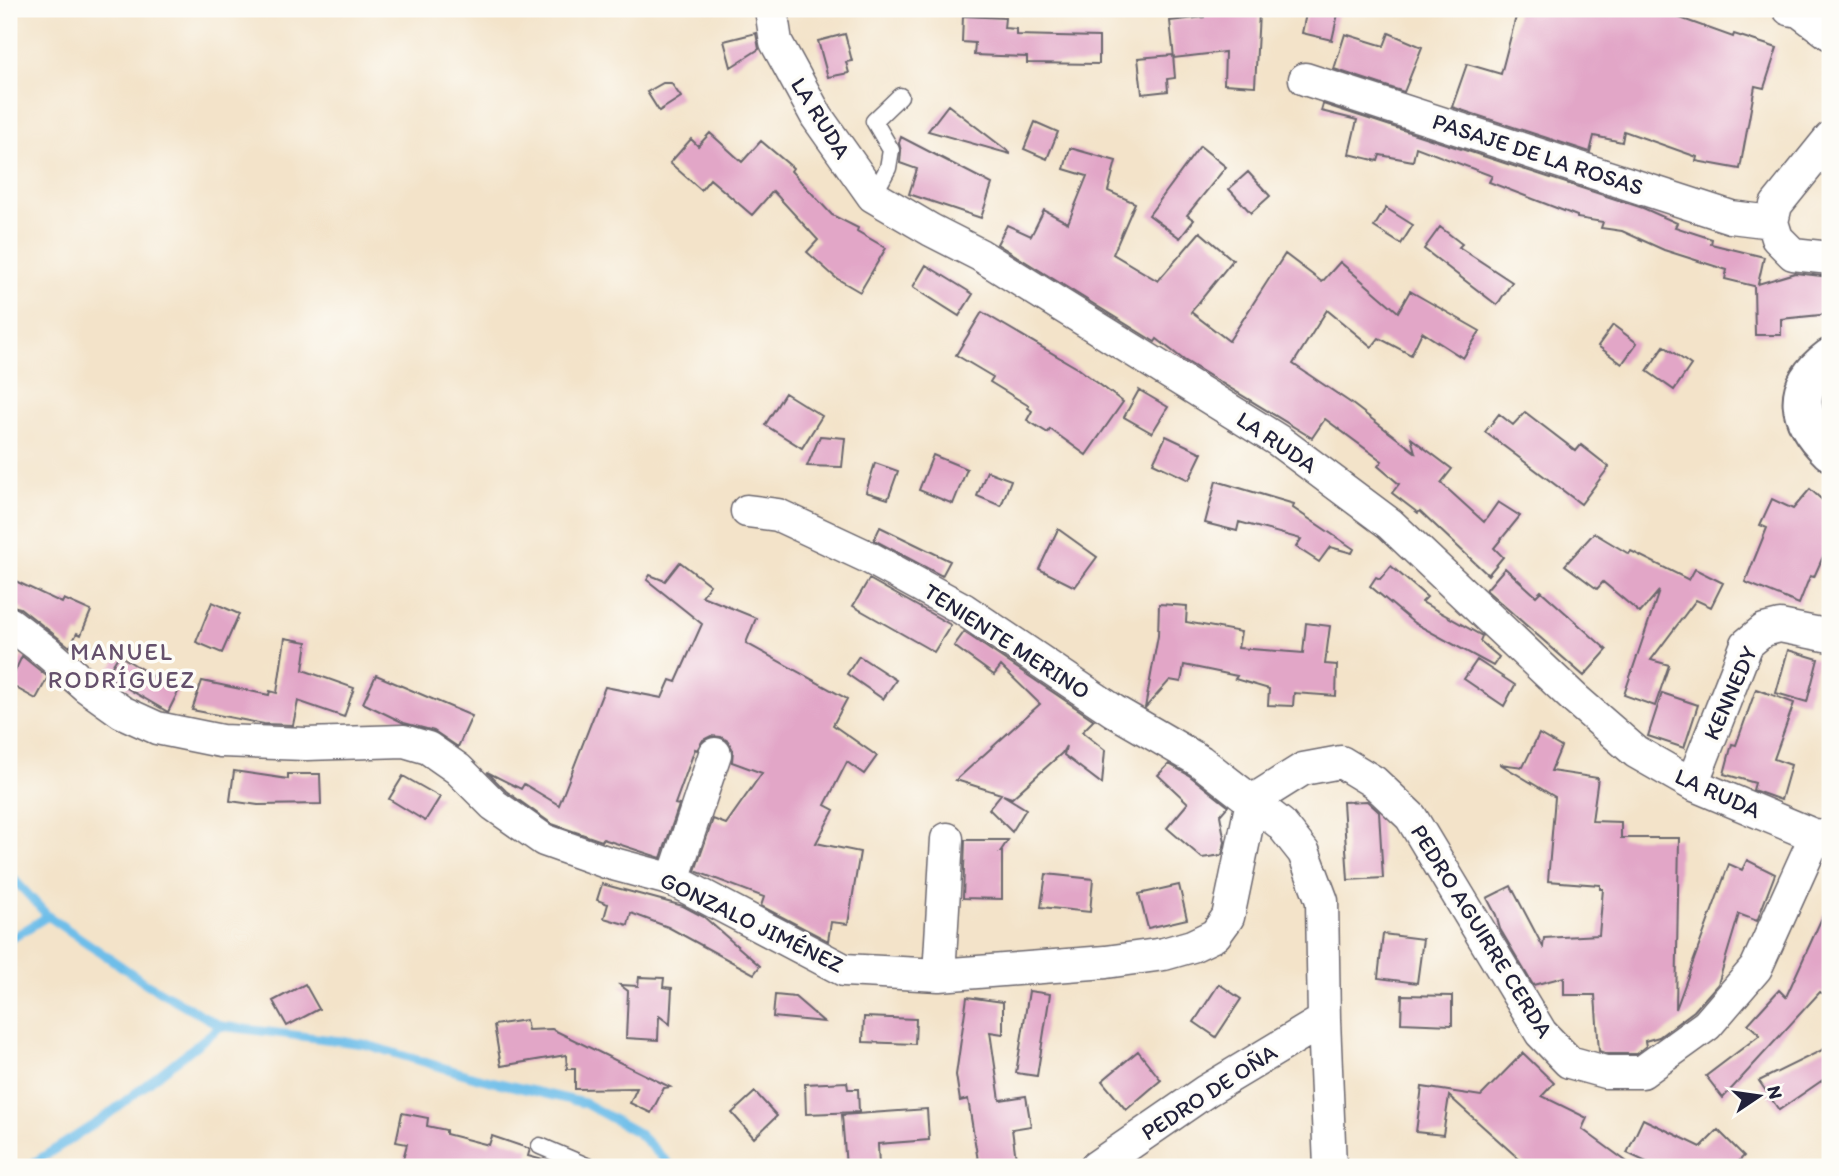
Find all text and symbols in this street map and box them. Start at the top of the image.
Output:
street label: LA RUDA [785,72,857,164]
street label: PASAJE DE LA ROSAS [1429,107,1647,201]
street label: LA RUDA [1231,405,1323,479]
street label: TENIENTE MERINO [919,577,1095,705]
district label: MANUEL RODRÍGUEZ [48,637,196,694]
street label: KENNEDY [1697,642,1763,744]
street label: LA RUDA [1671,762,1765,824]
street label: PEDRO AGUIRRE CERDA [1405,819,1559,1043]
street label: GONZALO JIMÉNEZ [656,865,848,979]
street label: PEDRO DE OÑA [1136,1038,1282,1146]
north arrow [1724,1060,1794,1130]
text: N [1762,1083,1788,1101]

